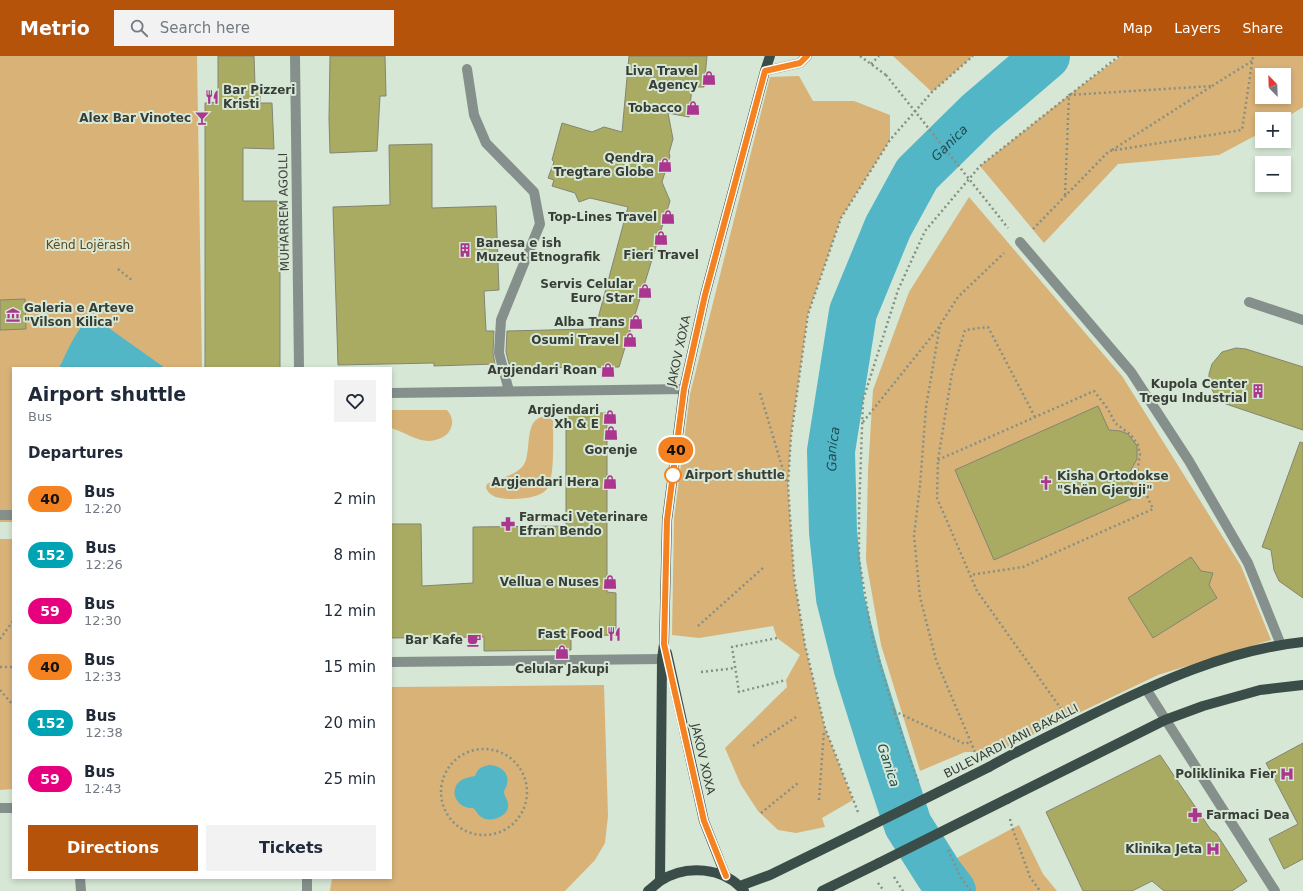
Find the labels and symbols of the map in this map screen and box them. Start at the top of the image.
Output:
place label: Liva Travel Agency [625,64,698,92]
north arrow [1255,68,1291,104]
shop icon: Liva Travel Agency [701,70,717,86]
place label: Bar Pizzeri Kristi [223,83,295,111]
restaurant icon: Bar Pizzeri Kristi [204,89,220,105]
shop icon: Tobacco [685,100,701,116]
place label: Tobacco [628,101,682,115]
bar icon: Alex Bar Vinotec [194,110,210,126]
place label: Alex Bar Vinotec [79,111,191,125]
water label: Ganica [928,122,971,164]
place label: Qendra Tregtare Globe [553,151,654,179]
street label: MUHARREM AGOLLI [276,153,292,271]
shop icon: Qendra Tregtare Globe [657,157,673,173]
shop icon: Top-Lines Travel [660,209,676,225]
place label: Top-Lines Travel [548,210,657,224]
shop icon: Fieri Travel [653,230,669,246]
place label: Banesa e ish Muzeut Etnografik [476,236,601,264]
park label: Kënd Lojërash [46,238,130,252]
building icon: Banesa e ish Muzeut Etnografik [457,242,473,258]
place label: Fieri Travel [623,248,699,262]
place label: Servis Celular Euro Star [540,277,634,305]
shop icon: Servis Celular Euro Star [637,283,653,299]
place label: Galeria e Arteve "Vilson Kilica" [24,301,134,329]
museum icon: Galeria e Arteve "Vilson Kilica" [5,307,21,323]
street label: JAKOV XOXA [664,313,694,389]
shop icon: Alba Trans [628,314,644,330]
place label: Alba Trans [554,315,625,329]
shop icon: Osumi Travel [622,332,638,348]
place label: Osumi Travel [531,333,619,347]
shop icon: Argjendari Roan [600,362,616,378]
place label: Argjendari Roan [487,363,597,377]
place label: Kupola Center Tregu Industrial [1140,377,1247,405]
building icon: Kupola Center Tregu Industrial [1250,383,1266,399]
place label: Argjendari Xh & E [528,403,599,431]
shop icon: Argjendari Xh & E [602,409,618,425]
shop icon: Gorenje [603,425,619,441]
water label: Ganica [824,426,843,472]
line badge: 40 [658,437,694,463]
place label: Gorenje [585,443,637,457]
marker: Airport shuttle [664,466,682,484]
place label: Airport shuttle [685,468,785,482]
place label: Kisha Ortodokse "Shën Gjergji" [1057,469,1169,497]
shop icon: Argjendari Hera [602,474,618,490]
place label: Argjendari Hera [491,475,599,489]
church icon: Kisha Ortodokse "Shën Gjergji" [1038,475,1054,491]
place label: Farmaci Veterinare Efran Bendo [519,510,648,538]
pharmacy icon: Farmaci Veterinare Efran Bendo [500,516,516,532]
shop icon: Vellua e Nuses [602,574,618,590]
place label: Vellua e Nuses [500,575,599,589]
restaurant icon: Fast Food [606,626,622,642]
place label: Fast Food [538,627,603,641]
cafe icon: Bar Kafe [466,632,482,648]
place label: Bar Kafe [405,633,463,647]
shop icon: Celular Jakupi [554,644,570,660]
place label: Celular Jakupi [515,662,609,676]
street label: BULEVARDI JANI BAKALLI [941,701,1081,781]
street label: JAKOV XOXA [688,721,718,797]
water label: Ganica [874,741,903,789]
hospital icon: Poliklinika Fier [1279,766,1295,782]
place label: Poliklinika Fier [1175,767,1276,781]
pharmacy icon: Farmaci Dea [1187,807,1203,823]
place label: Farmaci Dea [1206,808,1290,822]
hospital icon: Klinika Jeta [1205,841,1221,857]
place label: Klinika Jeta [1125,842,1202,856]

